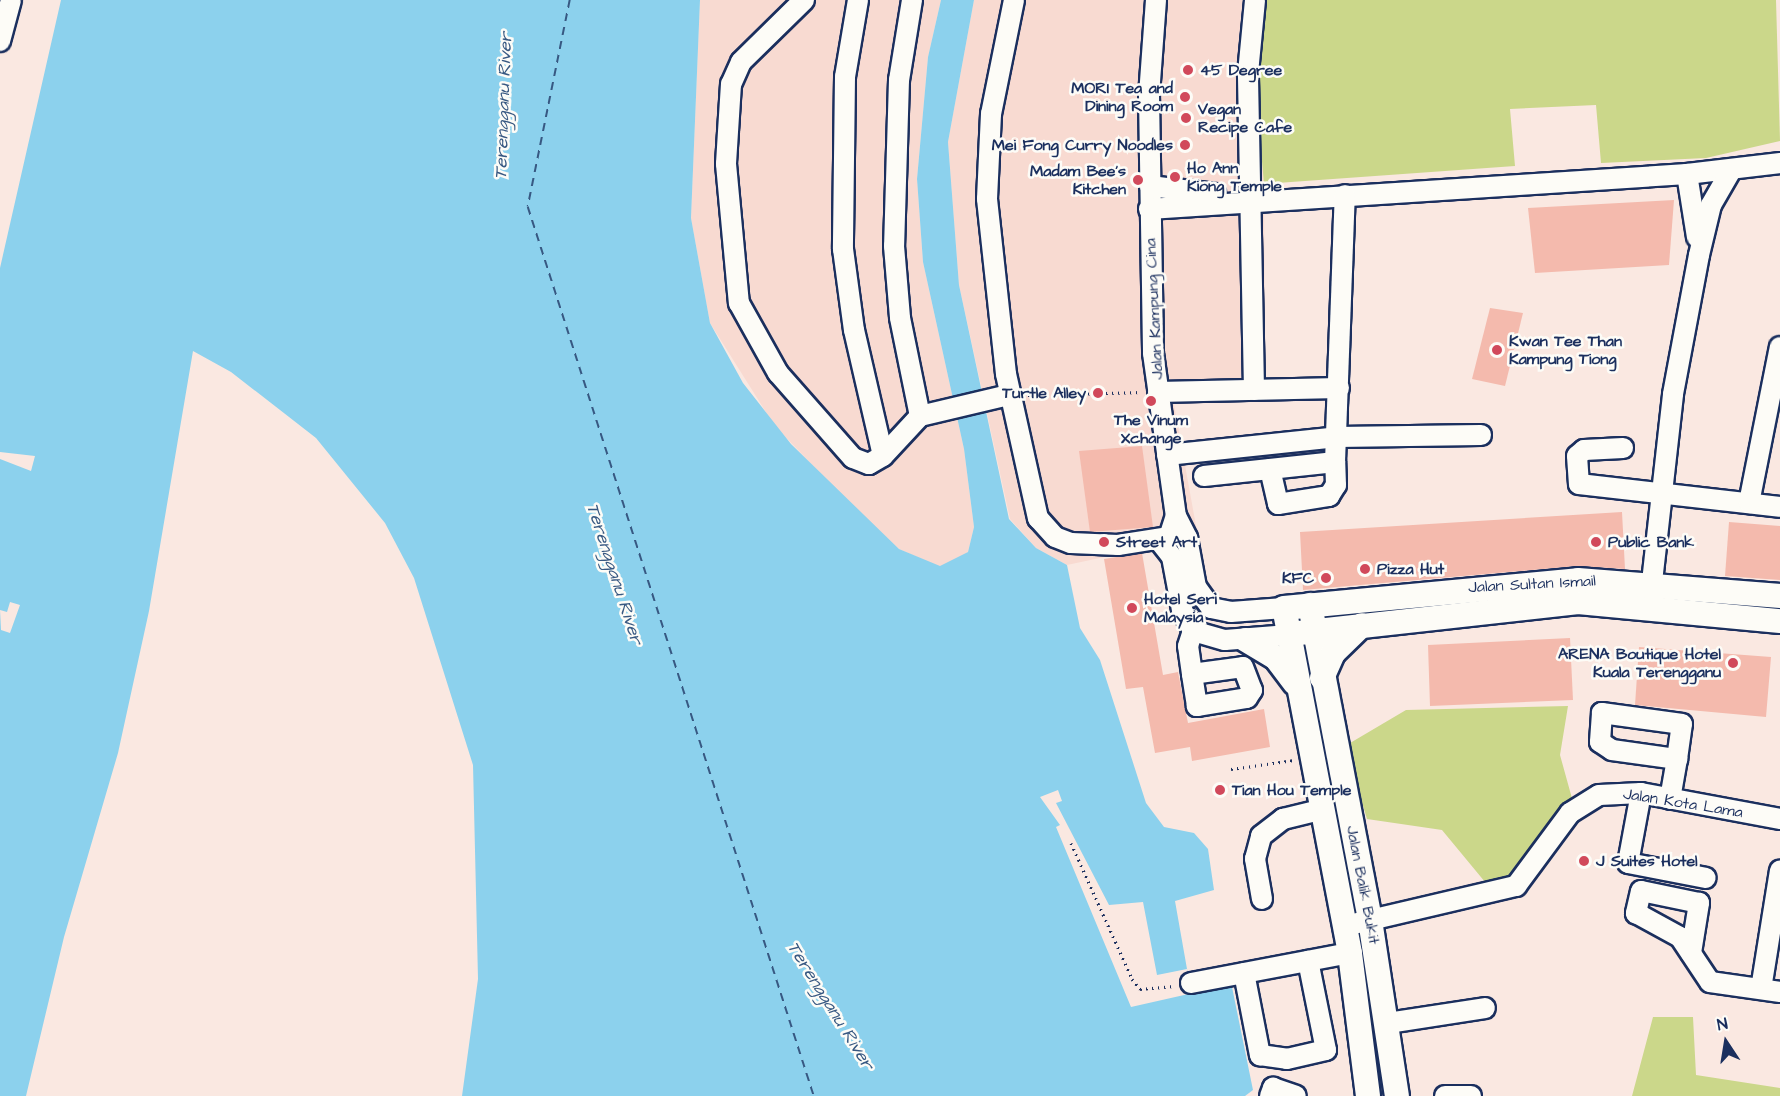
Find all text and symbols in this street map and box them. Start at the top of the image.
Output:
water label: Terengganu River [491,32,517,180]
place label: 45 Degree [1200,60,1282,80]
marker: 45 Degree [1181,63,1195,77]
place label: MORI Tea and Dining Room [1071,78,1173,116]
marker: MORI Tea and Dining Room [1178,90,1192,104]
place label: Vegan Recipe Cafe [1198,99,1292,137]
marker: Vegan Recipe Cafe [1179,111,1193,125]
place label: Mei Fong Curry Noodles [992,135,1173,155]
marker: Mei Fong Curry Noodles [1178,138,1192,152]
place label: Ho Ann Kiong Temple [1187,158,1282,196]
place label: Madam Bee's Kitchen [1030,161,1126,199]
marker: Ho Ann Kiong Temple [1168,170,1182,184]
marker: Madam Bee's Kitchen [1131,173,1145,187]
street label: Jalan Kampung Cina [1141,238,1167,380]
place label: Kwan Tee Than Kampung Tiong [1509,331,1622,369]
marker: Kwan Tee Than Kampung Tiong [1490,343,1504,357]
place label: Turtle Alley [1002,383,1086,403]
marker: Turtle Alley [1091,386,1105,400]
marker: The Vinum Xchange [1144,394,1158,408]
place label: The Vinum Xchange [1114,410,1188,448]
water label: Terengganu River [581,501,647,647]
place label: Street Art [1116,532,1197,552]
place label: Public Bank [1608,532,1694,552]
marker: Street Art [1097,535,1111,549]
marker: Public Bank [1589,535,1603,549]
place label: Pizza Hut [1377,559,1444,579]
marker: Pizza Hut [1358,562,1372,576]
place label: KFC [1282,568,1314,588]
marker: KFC [1319,571,1333,585]
street label: Jalan Sultan Ismail [1468,571,1596,597]
place label: Hotel Seri Malaysia [1144,589,1217,627]
marker: Hotel Seri Malaysia [1125,601,1139,615]
place label: ARENA Boutique Hotel Kuala Terengganu [1558,644,1721,682]
marker: ARENA Boutique Hotel Kuala Terengganu [1726,656,1740,670]
place label: Tian Hou Temple [1232,780,1351,800]
marker: Tian Hou Temple [1213,783,1227,797]
street label: Jalan Kota Lama [1622,784,1744,822]
street label: Jalan Balik Bukit [1342,824,1384,946]
place label: J Suites Hotel [1596,851,1698,871]
marker: J Suites Hotel [1577,854,1591,868]
water label: Terengganu River [782,938,878,1074]
north arrow [1696,1012,1756,1072]
text: N [1715,1013,1729,1036]

